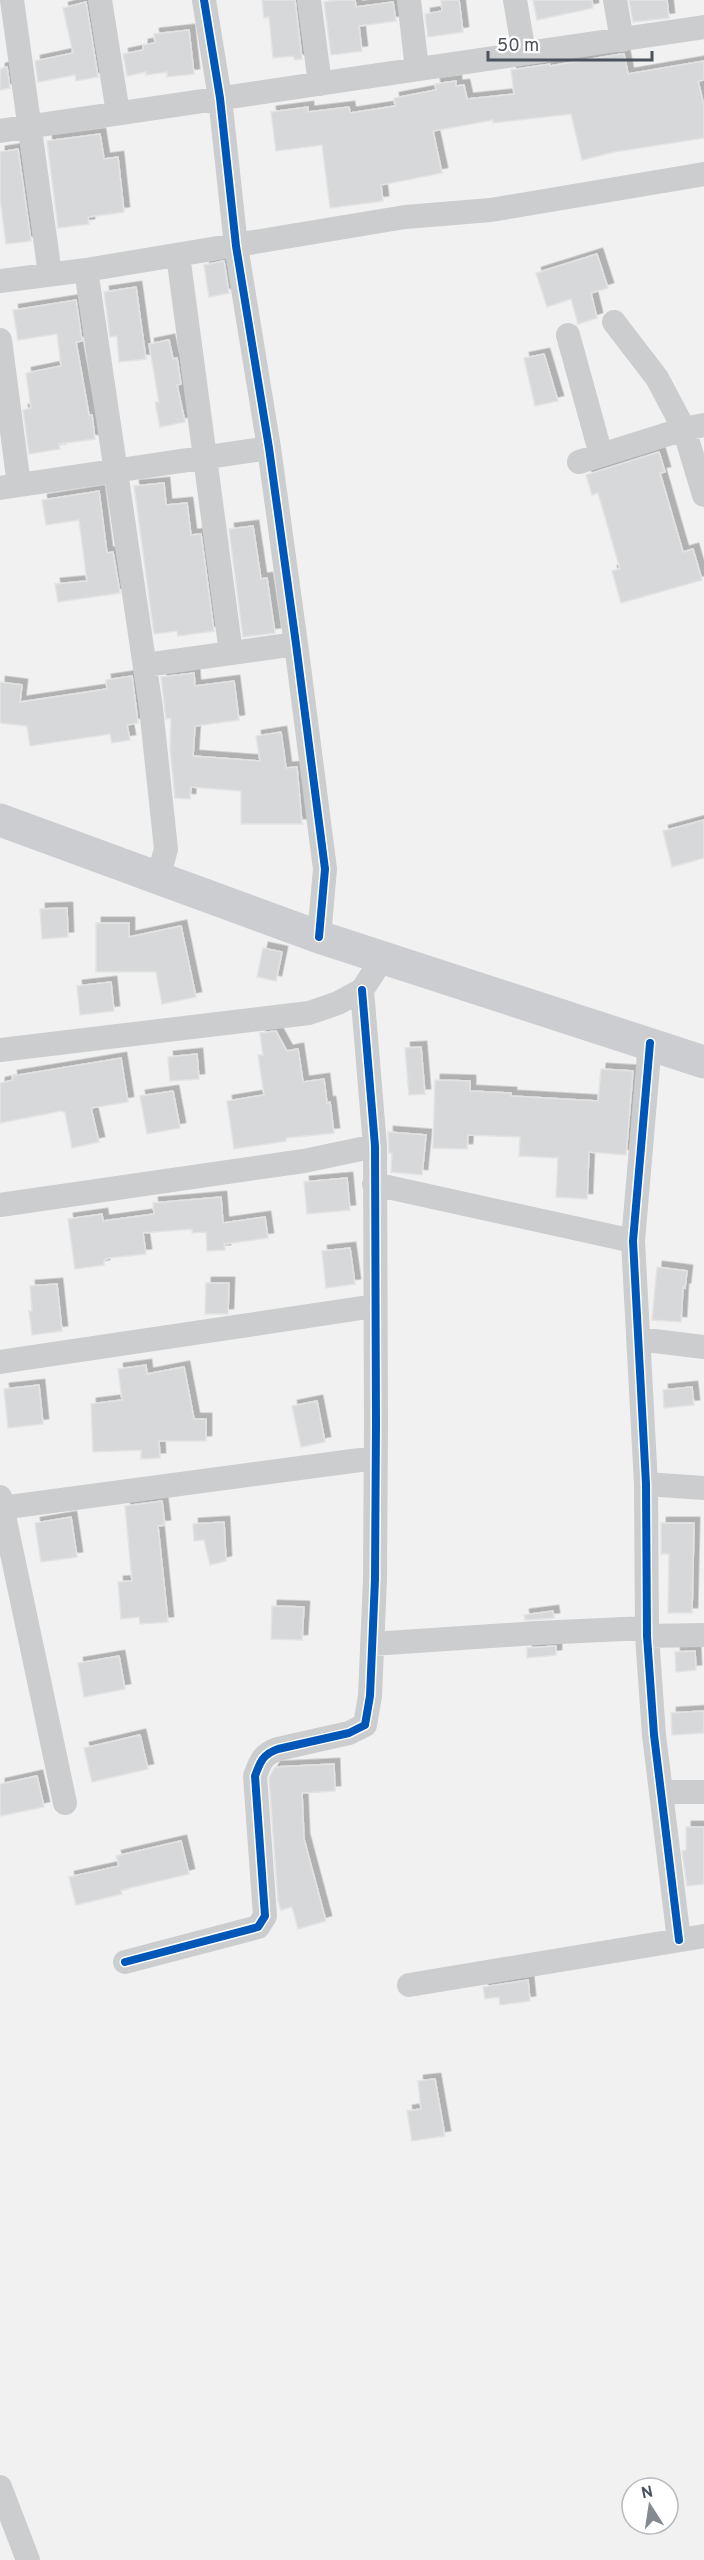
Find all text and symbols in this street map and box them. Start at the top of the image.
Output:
scale bar [488,24,652,62]
text: 50 m [497,35,539,58]
north arrow [620,2476,680,2536]
text: N [640,2482,655,2504]

